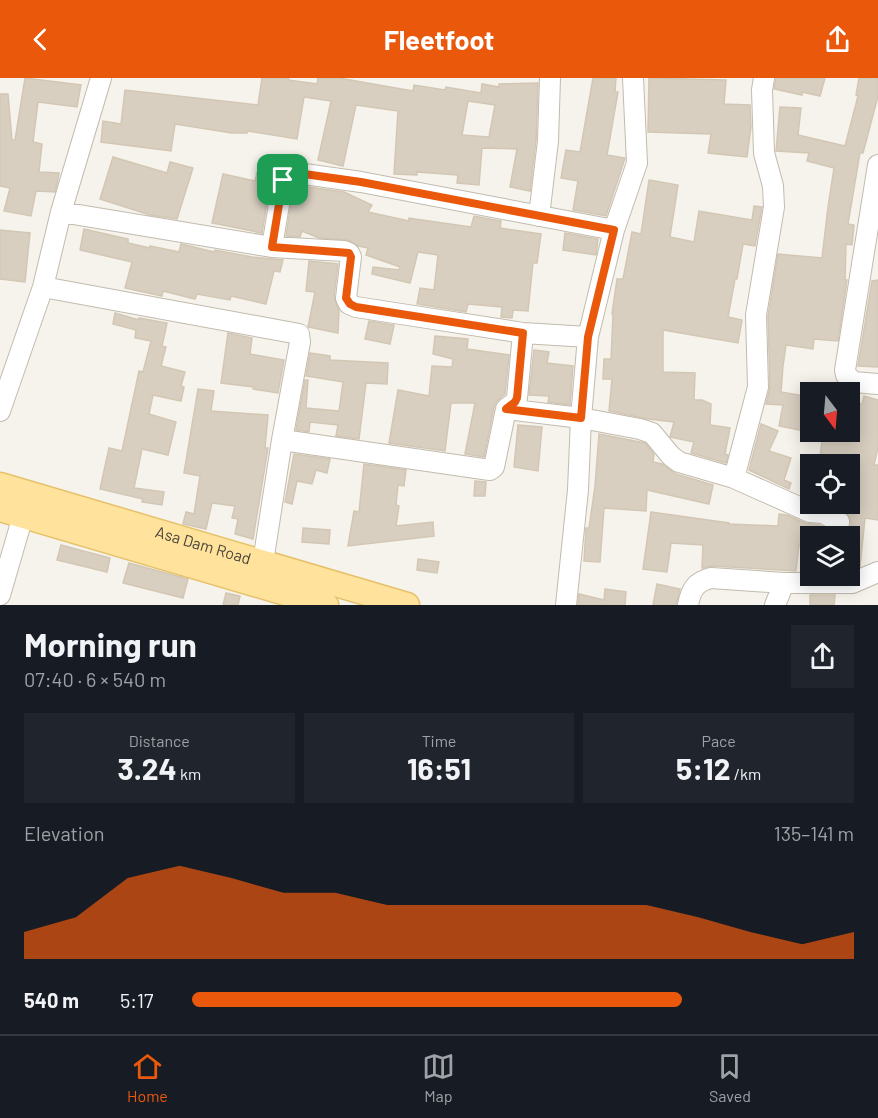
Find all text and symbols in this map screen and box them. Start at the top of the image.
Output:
icon: back [24,23,57,56]
text: Fleetfoot [384,23,494,55]
icon: share [821,23,854,56]
pin [257,154,308,205]
icon: arrive [266,163,299,196]
north arrow [800,382,860,442]
map controls [800,382,860,586]
button: locate [800,454,860,514]
street label: Asa Dam Road [153,521,253,568]
button: layers [800,526,860,586]
text: Morning run [24,624,197,664]
button: share [791,625,854,688]
text: 07:40 · 6 × 540 m [24,667,166,691]
text: Distance [129,731,190,750]
text: Time [422,731,456,750]
text: Pace [701,731,736,750]
text: 3.24 [117,750,177,786]
text: 16:51 [407,750,471,786]
text: 5:12 [676,750,730,786]
text: km [177,764,201,783]
text: /km [730,764,761,783]
text: Elevation [24,821,105,845]
text: 135–141 m [774,821,854,845]
text: 540 m [24,988,79,1012]
text: 5:17 [120,988,154,1012]
tab: Home [127,1050,168,1105]
tab: Map [422,1050,455,1105]
tab: Saved [709,1050,751,1105]

